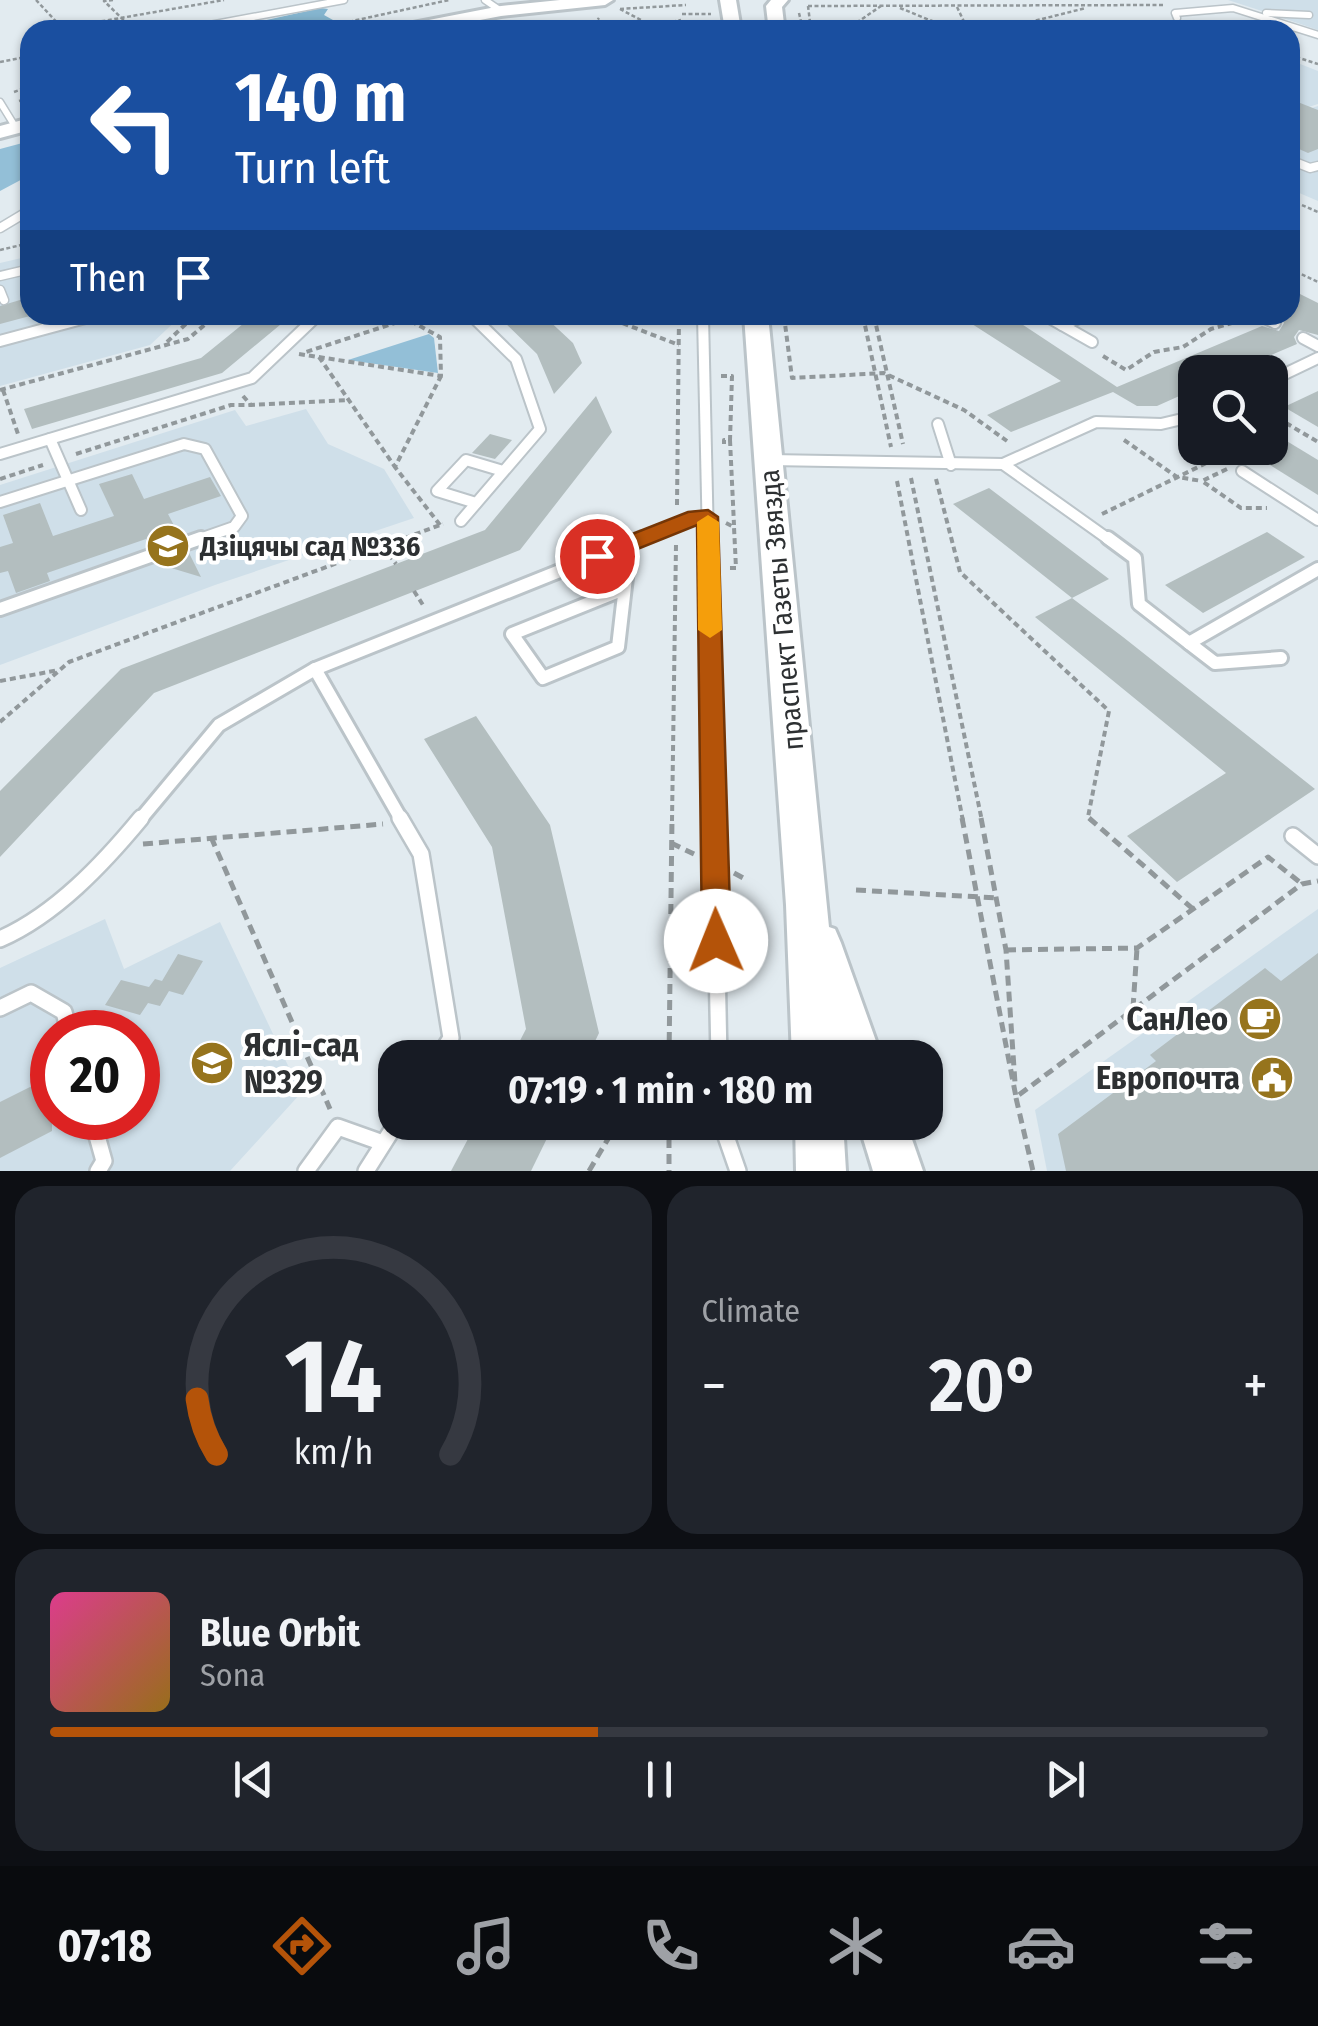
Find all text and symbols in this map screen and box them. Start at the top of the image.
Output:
text: 140 m [235,56,407,140]
icon: left [70,60,200,190]
text: Turn left [235,141,390,195]
icon: arrive [166,250,221,305]
text: Then [70,255,146,301]
map controls [1178,355,1288,465]
button: search [1178,355,1288,465]
street label: праспект Газеты Звязда [753,468,810,752]
pin [555,514,640,599]
school or university icon: Дзіцячы сад №336 [145,523,191,569]
icon: arrive [570,529,625,584]
place label: Дзіцячы сад №336 [199,530,420,563]
position arrow [664,889,768,993]
cafe icon: СанЛео [1237,996,1283,1042]
place label: СанЛео [1126,1000,1228,1038]
speed limit sign: 20 [30,1010,160,1140]
place label: Яслі-сад №329 [244,1026,358,1101]
school or university icon: Яслі-сад №329 [189,1040,235,1086]
public building icon: Европочта [1249,1055,1295,1101]
place label: Европочта [1096,1059,1240,1097]
text: 07:19 · 1 min · 180 m [508,1067,813,1113]
text: Climate [702,1292,800,1330]
text: 14 [285,1315,382,1440]
text: 20° [929,1341,1040,1431]
text: − [702,1353,726,1419]
text: + [1243,1353,1268,1419]
text: km/h [293,1431,373,1473]
text: Blue Orbit [200,1610,360,1656]
text: Sona [200,1656,265,1694]
icon: previous [226,1752,281,1807]
icon: pause [632,1752,687,1807]
icon: next [1038,1752,1093,1807]
icon: directions [267,1911,337,1981]
icon: music [451,1911,521,1981]
icon: phone [636,1911,706,1981]
icon: climate [821,1911,891,1981]
icon: car [1006,1911,1076,1981]
icon: filters [1191,1911,1261,1981]
text: 07:18 [57,1919,152,1973]

